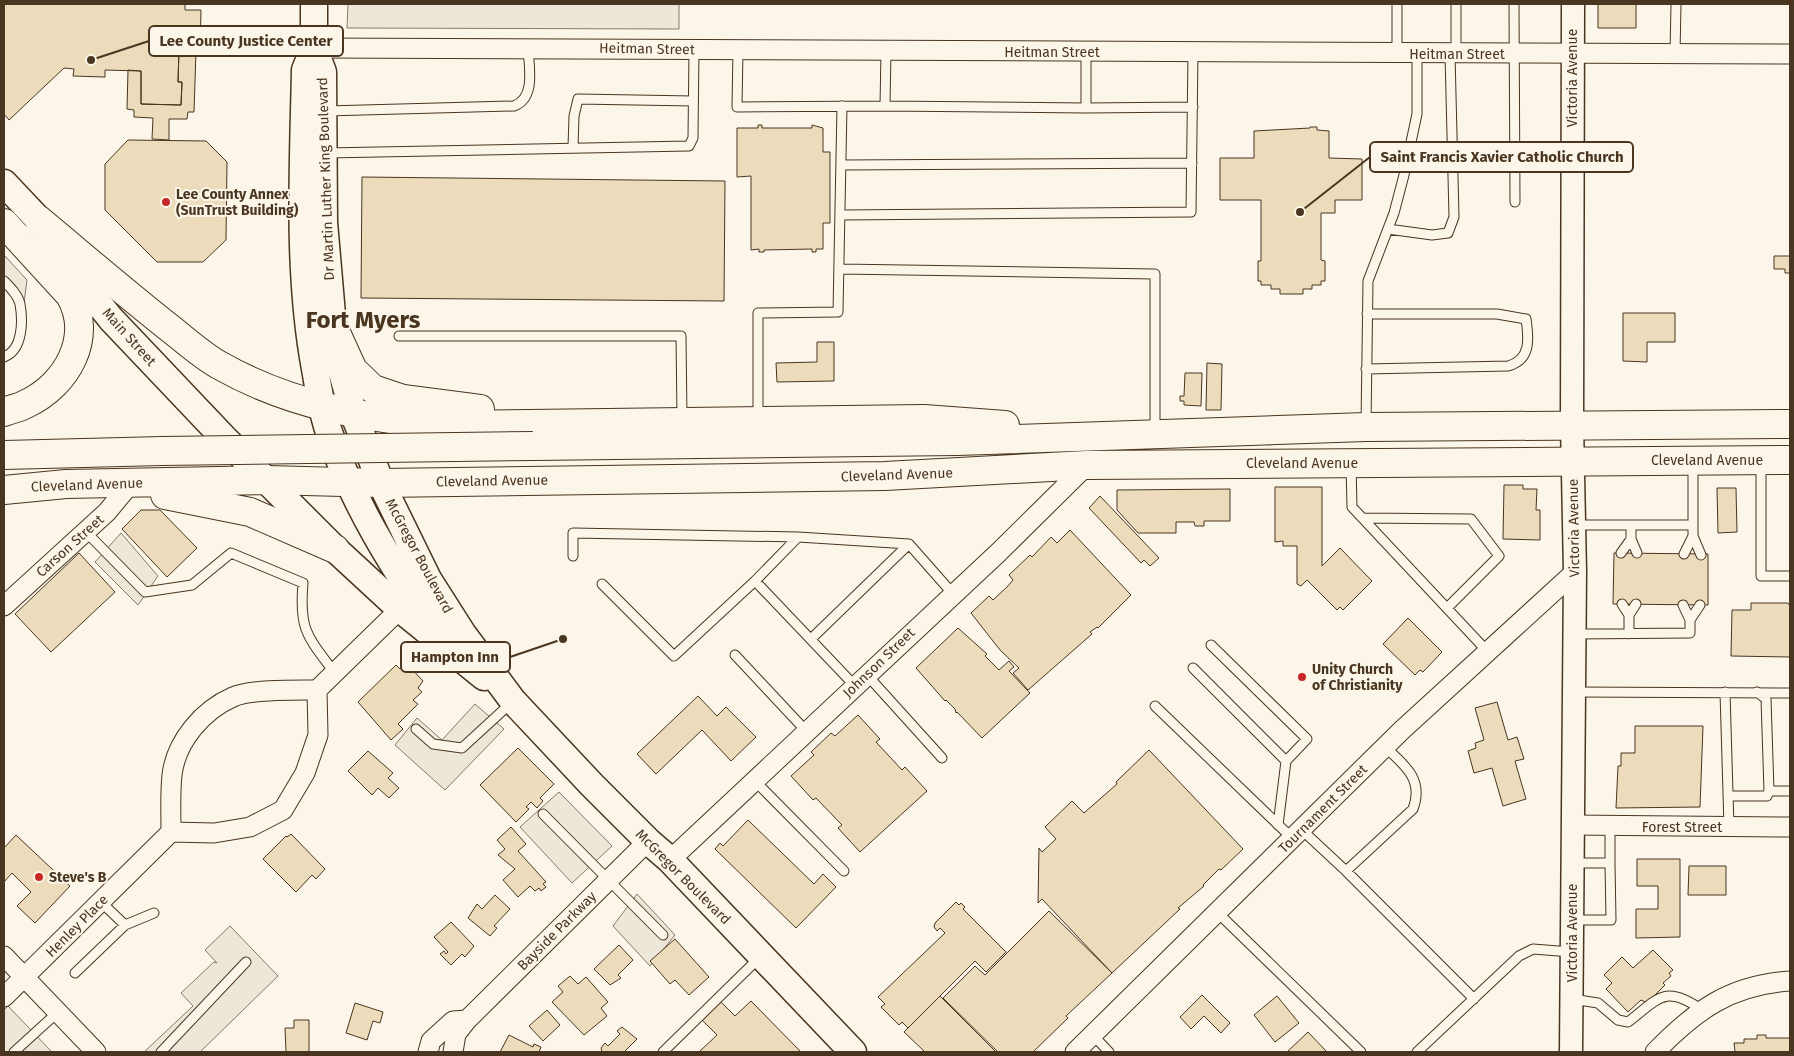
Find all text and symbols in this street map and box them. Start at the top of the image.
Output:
callout: Lee County Justice Center [149,26,343,56]
street label: Victoria Avenue [1564,29,1581,127]
text: Lee County Justice Center [159,32,334,50]
street label: Heitman Street [599,40,696,58]
street label: Heitman Street [1004,44,1101,61]
street label: Heitman Street [1409,46,1506,63]
street label: Dr Martin Luther King Boulevard [314,77,338,281]
callout: Saint Francis Xavier Catholic Church [1370,142,1633,172]
text: Saint Francis Xavier Catholic Church [1380,148,1624,166]
place label: Lee County Annex (SunTrust Building) [176,186,299,219]
marker: Lee County Annex (SunTrust Building) [160,196,172,208]
street label: Main Street [98,304,160,370]
district label: Fort Myers [306,306,421,334]
street label: Cleveland Avenue [1651,452,1763,469]
street label: Cleveland Avenue [1246,455,1358,472]
street label: Cleveland Avenue [841,465,953,485]
street label: Cleveland Avenue [436,472,548,490]
street label: Cleveland Avenue [31,475,143,495]
street label: Victoria Avenue [1565,479,1583,577]
street label: McGregor Boulevard [382,496,456,616]
street label: Carson Street [33,511,108,581]
street label: Johnson Street [839,624,919,702]
callout: Hampton Inn [401,642,510,672]
text: Hampton Inn [411,648,499,666]
place label: Unity Church of Christianity [1312,661,1403,694]
marker: Unity Church of Christianity [1296,671,1308,683]
street label: Tournament Street [1275,760,1372,857]
street label: Forest Street [1642,819,1723,836]
street label: McGregor Boulevard [632,826,734,928]
place label: Steve's B [49,869,107,886]
marker: Steve's B [33,871,45,883]
street label: Victoria Avenue [1564,884,1581,982]
street label: Bayside Parkway [514,888,600,974]
street label: Henley Place [42,891,112,961]

